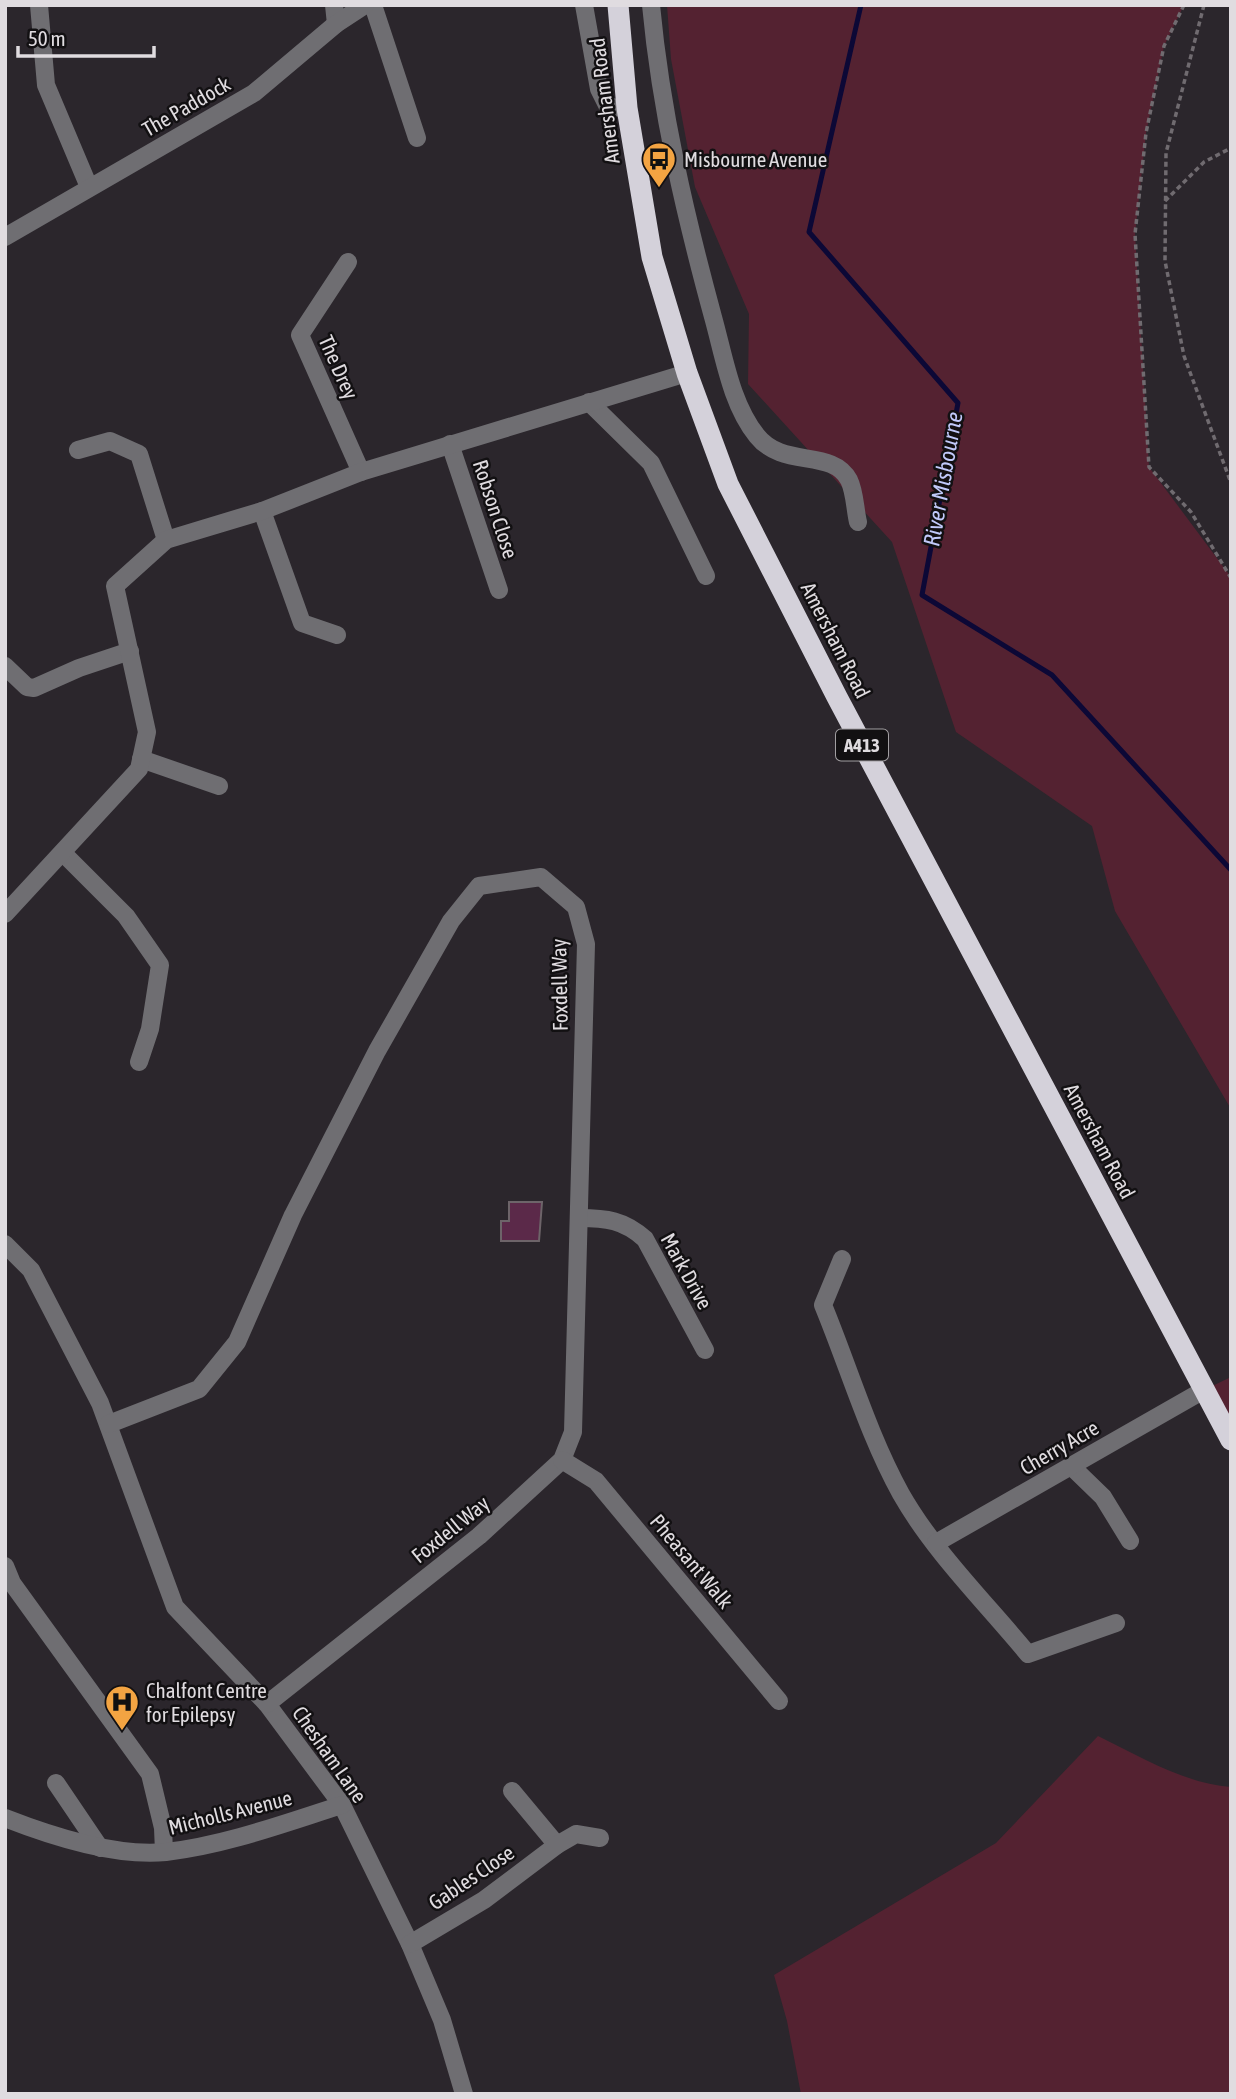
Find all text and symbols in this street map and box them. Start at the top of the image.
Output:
scale bar [18,14,154,58]
text: 50 m [28,26,66,50]
street label: Amersham Road [584,37,624,165]
street label: The Paddock [138,71,234,141]
bus stop icon: Misbourne Avenue [640,140,678,189]
place label: Misbourne Avenue [684,147,827,171]
street label: The Drey [314,331,364,403]
water label: River Misbourne [918,410,968,548]
street label: Robson Close [469,457,523,561]
street label: Amersham Road [797,578,875,702]
road number: A413 [836,730,888,760]
street label: Foxdell Way [546,938,572,1031]
street label: Amersham Road [1060,1079,1140,1203]
street label: Mark Drive [656,1229,718,1313]
street label: Cherry Acre [1015,1415,1103,1479]
street label: Foxdell Way [407,1490,494,1567]
street label: Pheasant Walk [646,1509,738,1613]
place label: Chalfont Centre for Epilepsy [146,1678,267,1726]
hospital icon: Chalfont Centre for Epilepsy [103,1683,141,1732]
street label: Chesham Lane [288,1701,372,1807]
street label: Micholls Avenue [166,1785,294,1839]
street label: Gables Close [424,1840,518,1914]

